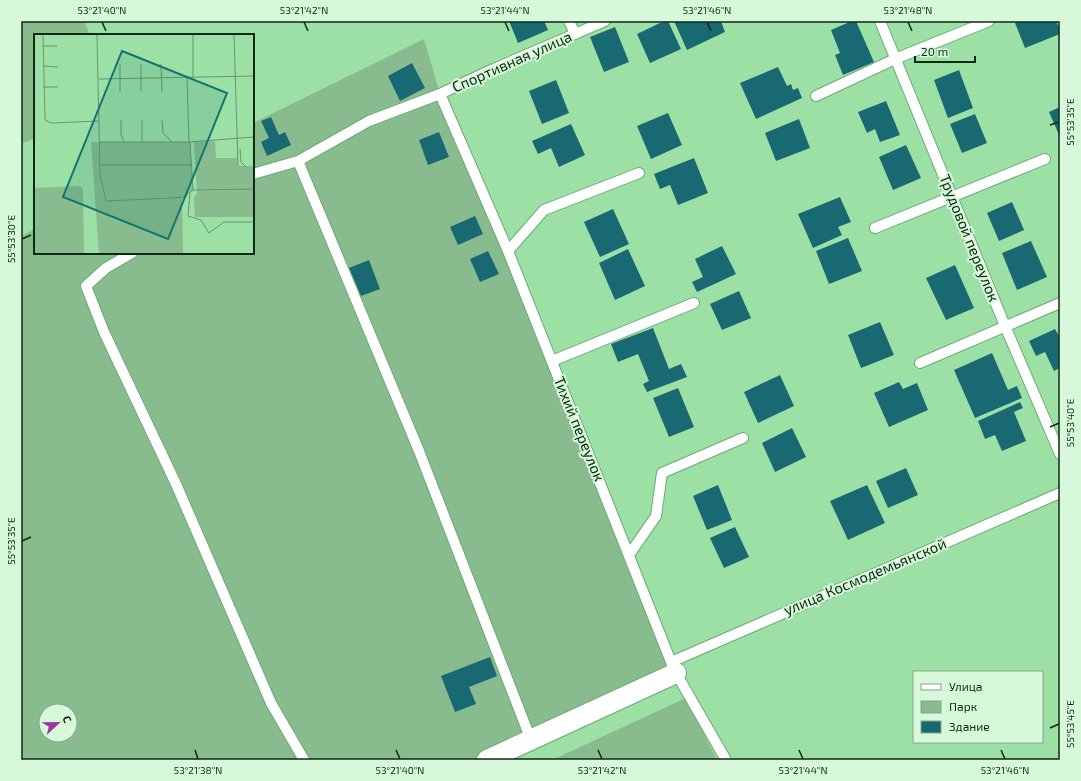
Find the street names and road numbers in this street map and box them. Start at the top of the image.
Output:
street label: Спортивная улица [449,27,575,97]
street label: Трудовой переулок [935,171,1004,304]
street label: Тихий переулок [550,374,609,484]
street label: улица Космодемьянской [781,534,949,619]

